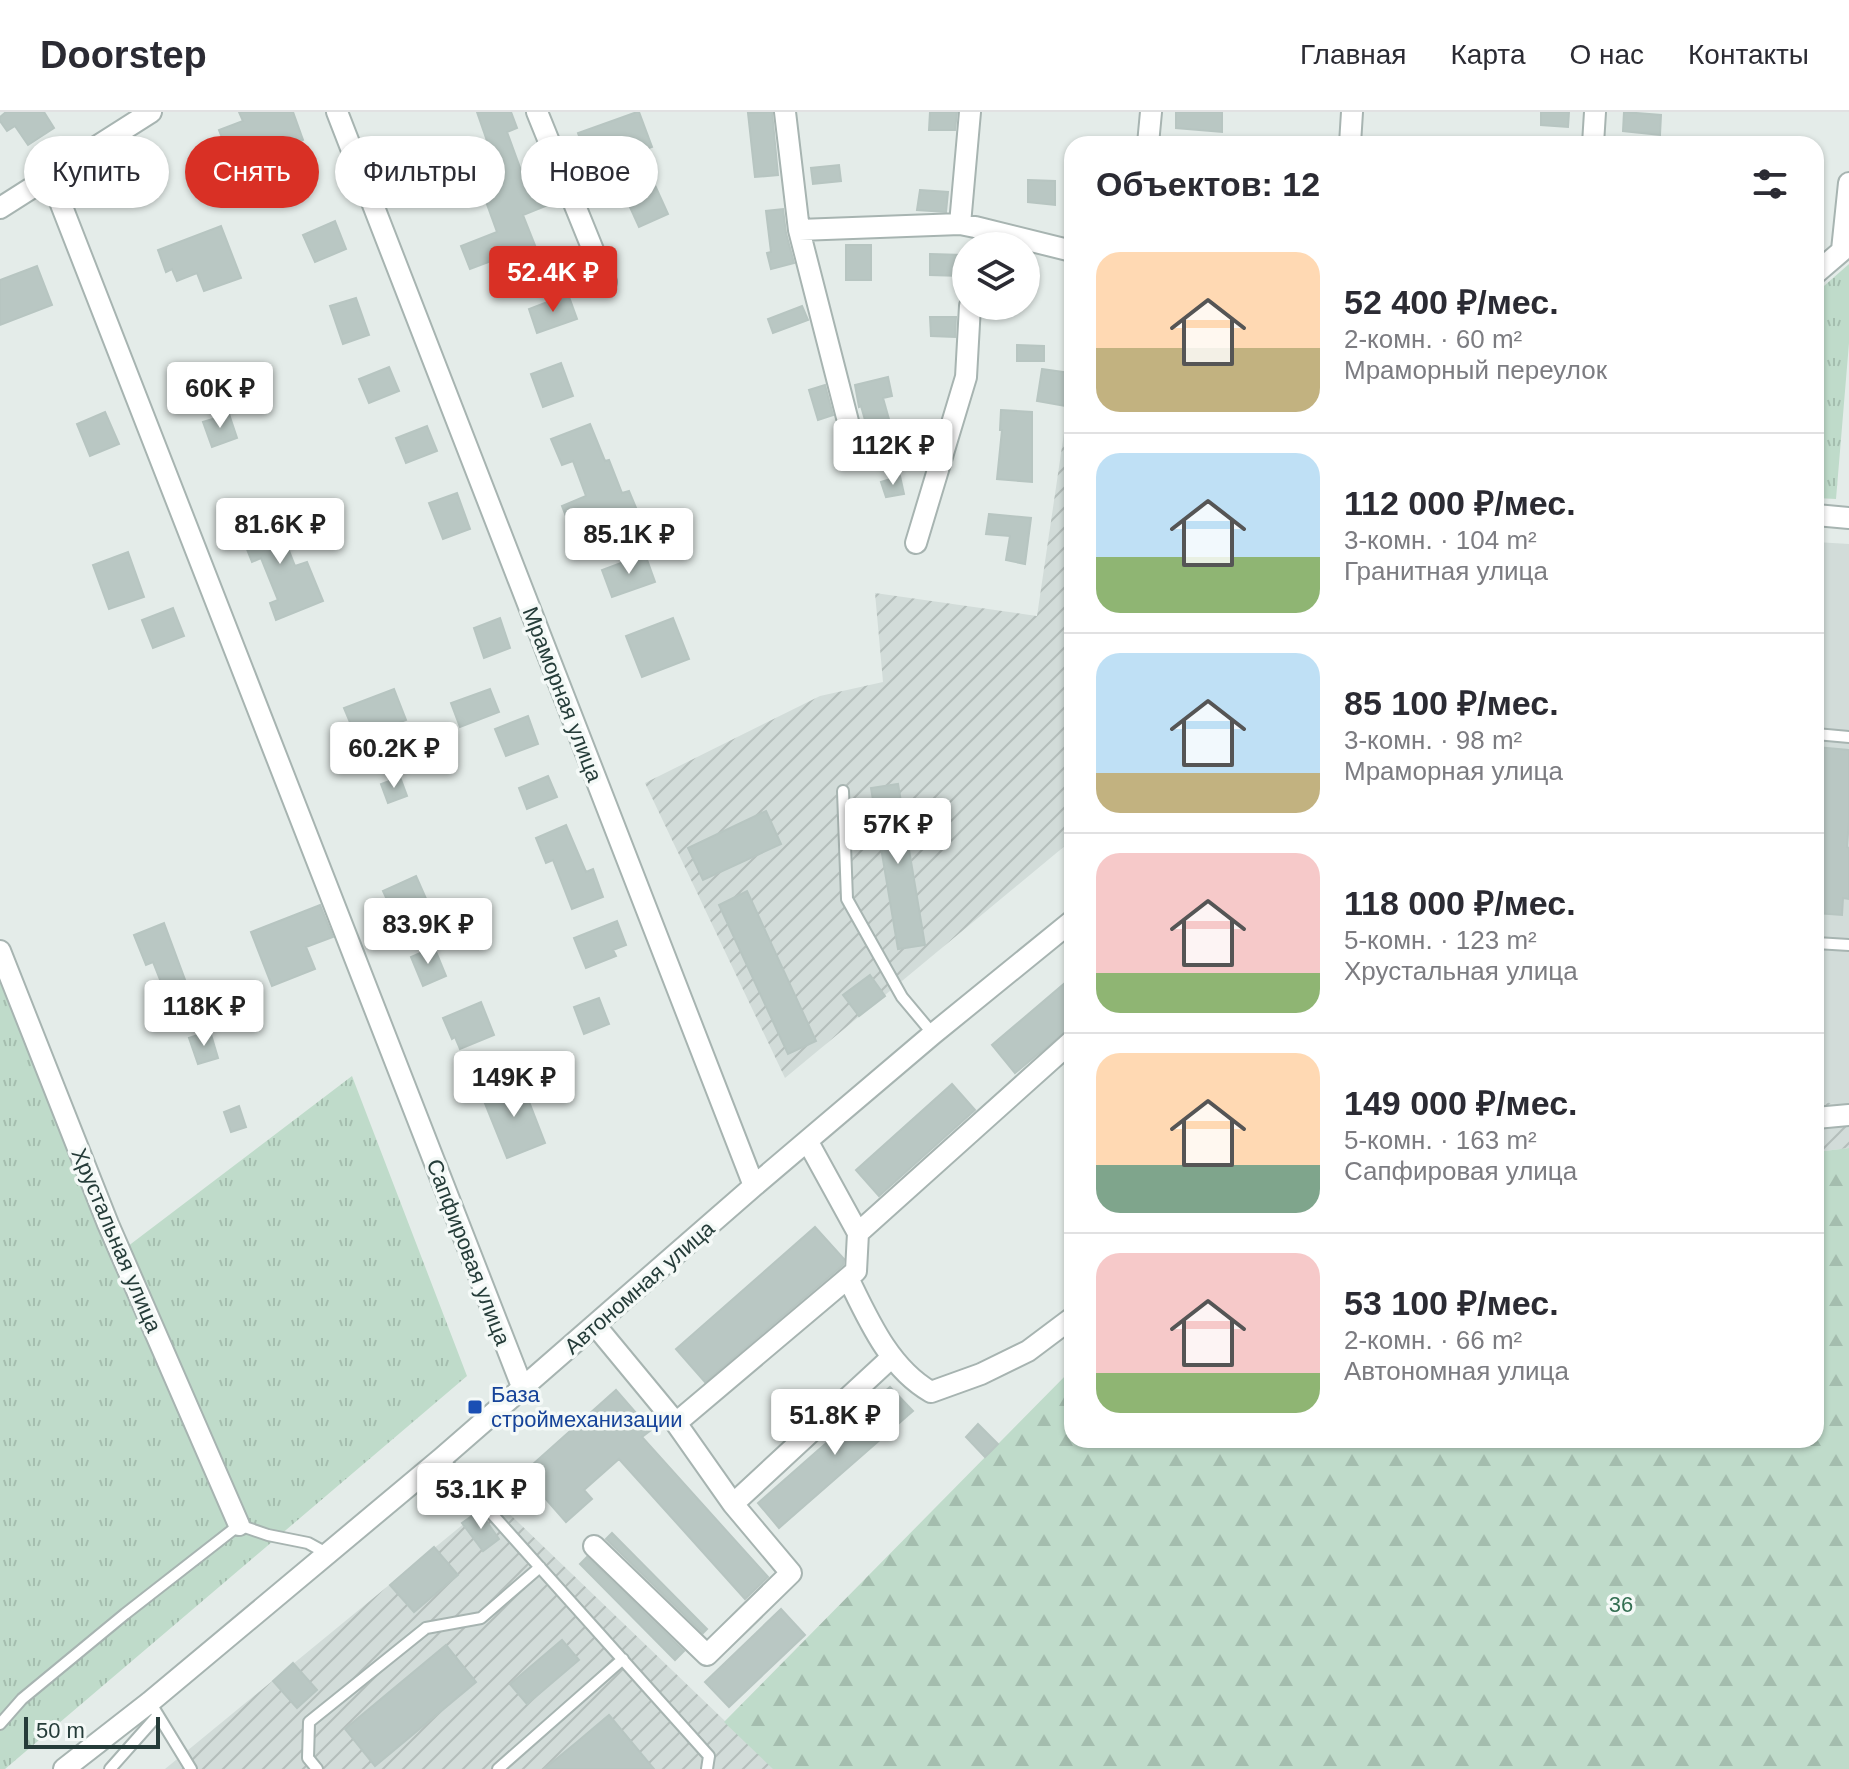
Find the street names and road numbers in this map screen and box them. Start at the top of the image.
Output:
street label: Мраморная улица [518,603,608,786]
street label: Хрустальная улица [66,1144,167,1337]
street label: Сапфировая улица [422,1156,516,1349]
street label: Автономная улица [559,1215,720,1359]

